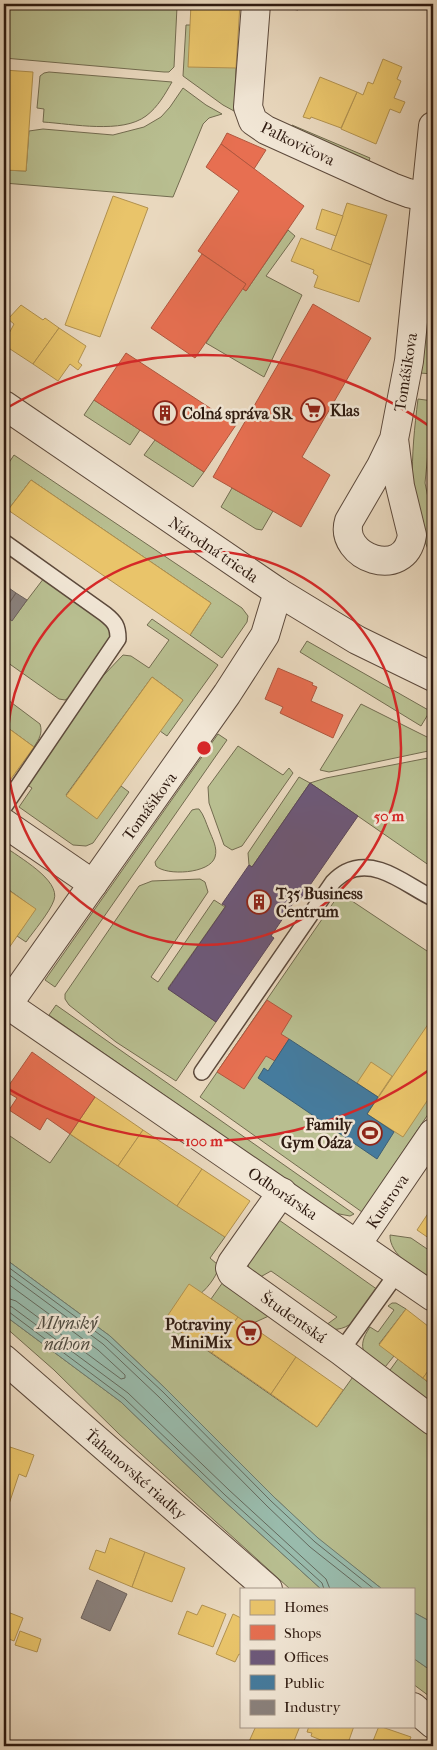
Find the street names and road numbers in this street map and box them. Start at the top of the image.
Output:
street label: Palkovičova [258,117,338,170]
street label: Tomášikova [390,331,421,413]
street label: Národná trieda [165,512,263,587]
street label: Tomášikova [118,768,181,844]
street label: Odborárska [244,1163,322,1224]
street label: Kustrova [362,1170,413,1232]
street label: Študentská [257,1287,331,1347]
street label: Ťahanovské riadky [81,1424,191,1524]

